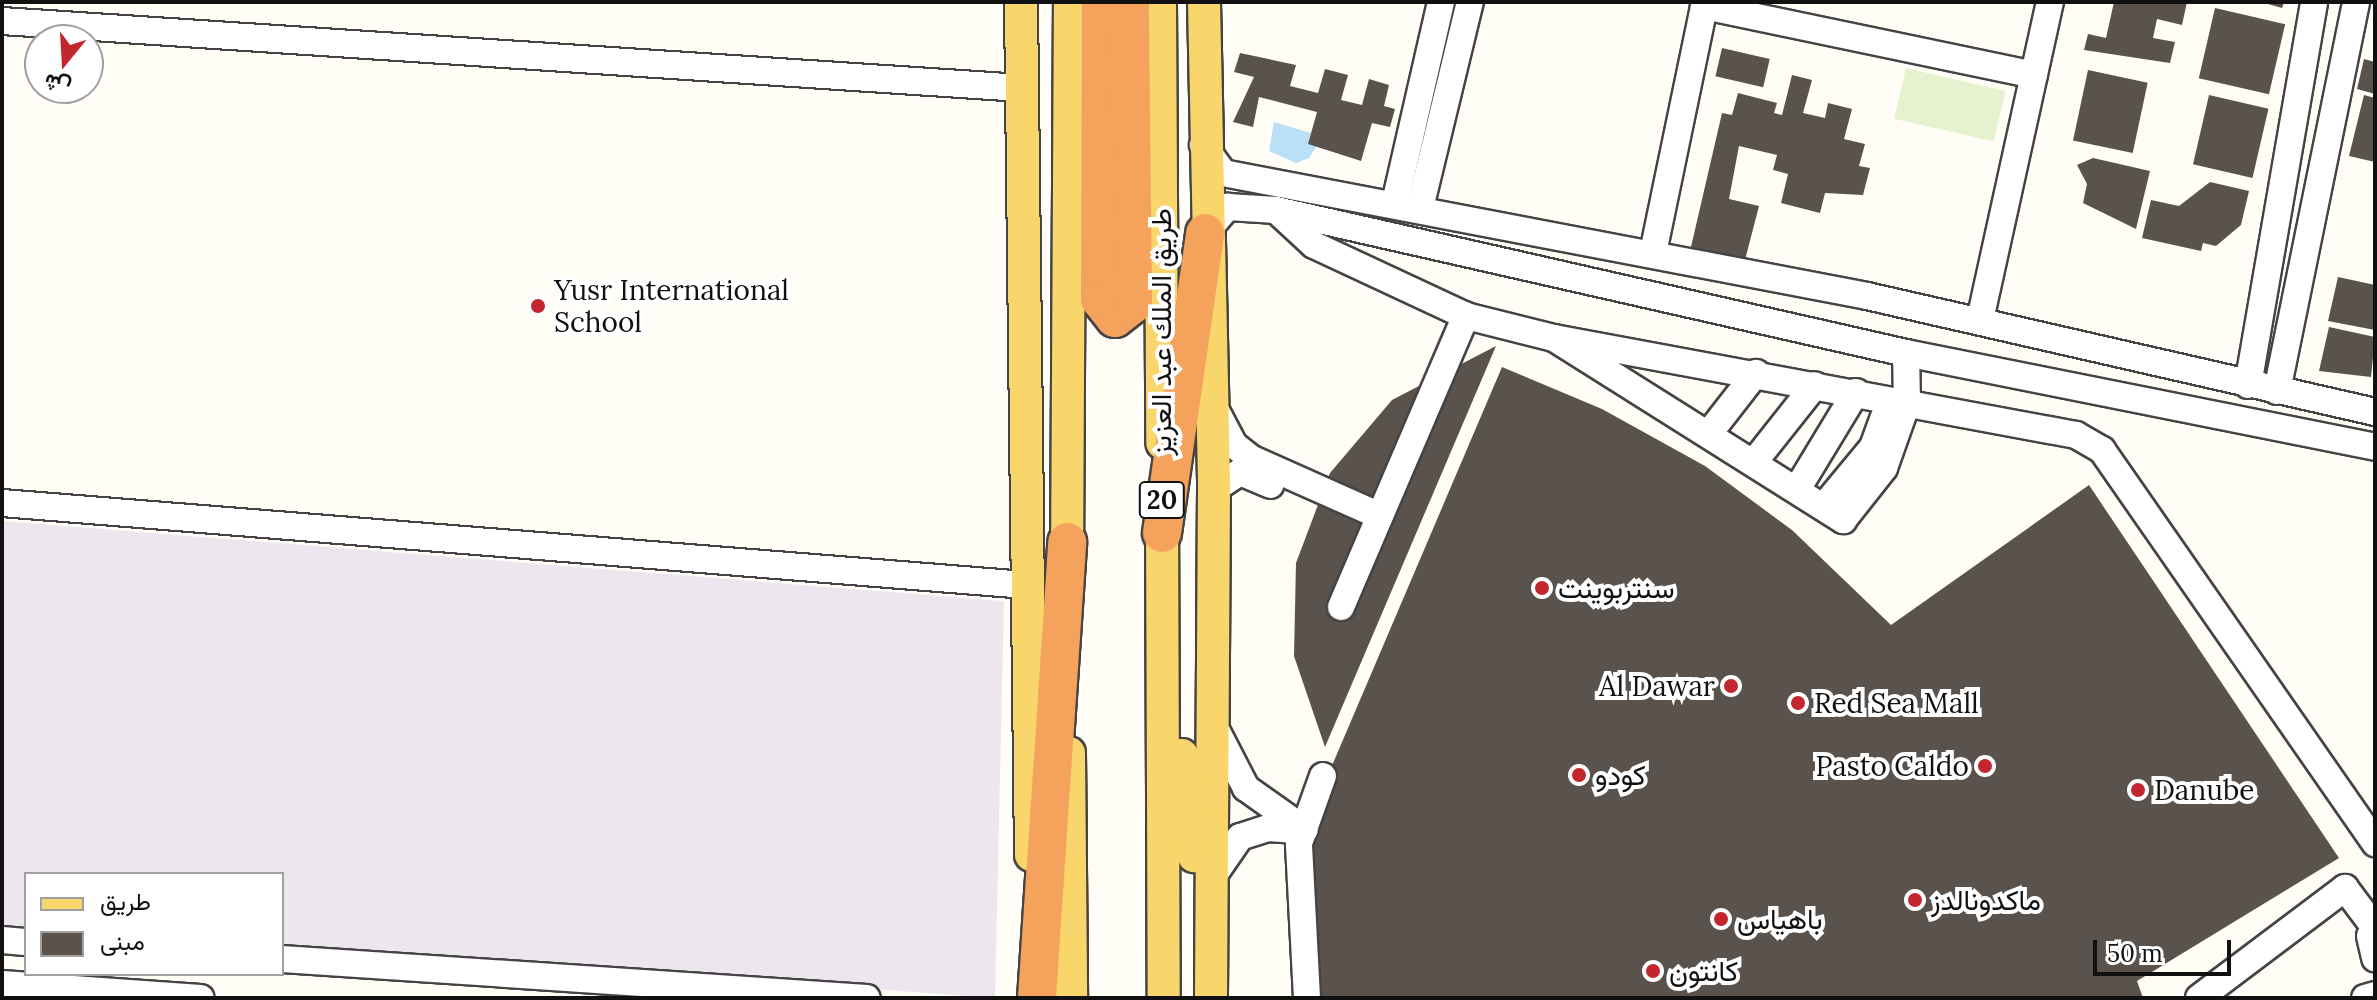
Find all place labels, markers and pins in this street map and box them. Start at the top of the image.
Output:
place label: Yusr International School [554,273,789,339]
marker: Yusr International School [529,297,547,315]
place label: سنتربوينت [1558,571,1675,605]
marker: سنتربوينت [1533,579,1551,597]
place label: Al Dawar [1599,669,1715,703]
marker: Al Dawar [1722,677,1740,695]
place label: Red Sea Mall [1814,686,1979,720]
marker: Red Sea Mall [1789,694,1807,712]
place label: Pasto Caldo [1815,749,1969,783]
marker: Pasto Caldo [1976,757,1994,775]
place label: كودو [1595,758,1646,792]
marker: كودو [1570,766,1588,784]
place label: Danube [2154,773,2254,807]
marker: Danube [2129,781,2147,799]
place label: ماكدونالدز [1931,883,2041,917]
marker: ماكدونالدز [1906,891,1924,909]
place label: باهياس [1737,902,1823,936]
marker: باهياس [1712,910,1730,928]
place label: كانتون [1669,954,1738,988]
marker: كانتون [1644,962,1662,980]

